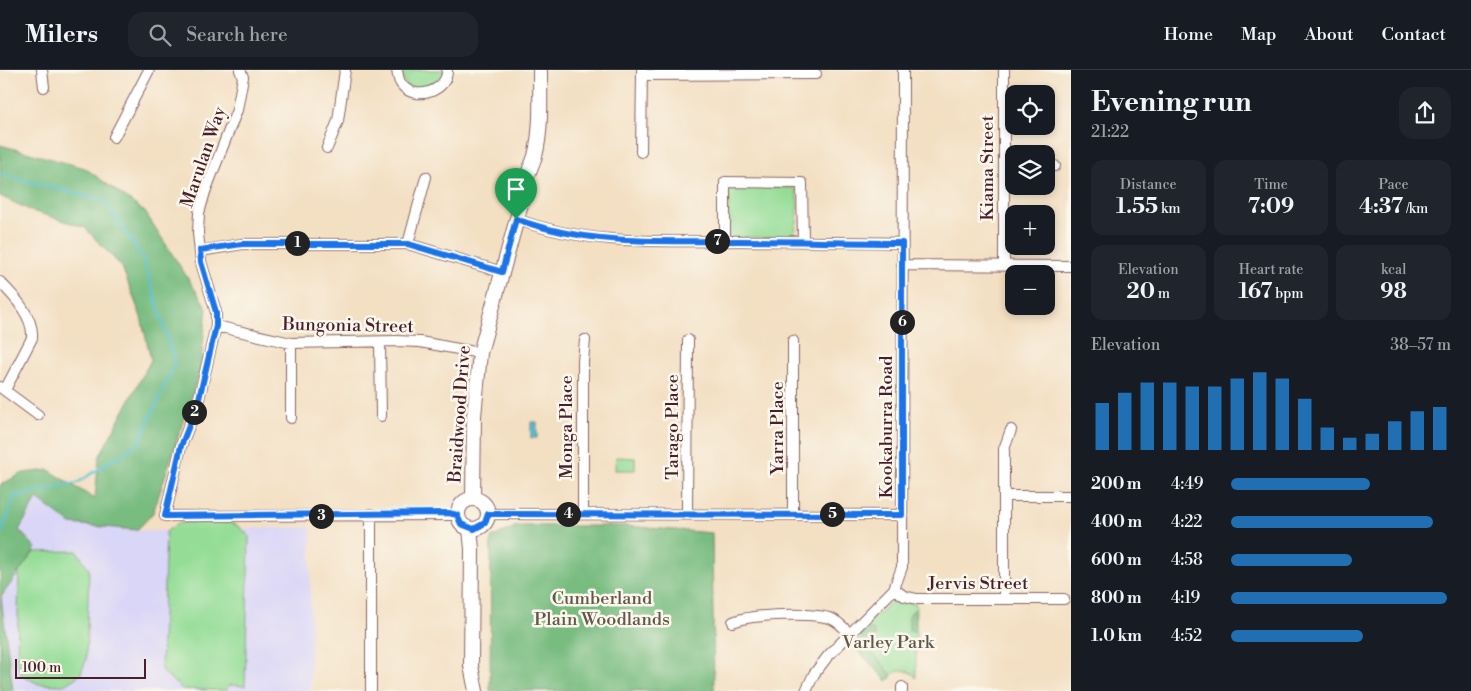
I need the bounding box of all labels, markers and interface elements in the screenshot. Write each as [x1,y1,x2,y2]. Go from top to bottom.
search box [128,12,478,57]
text: Milers [25,20,98,50]
icon: search [146,21,174,49]
text: Search here [186,23,288,47]
text: Home [1164,23,1213,46]
text: Map [1241,23,1277,46]
text: About [1305,23,1354,46]
text: Contact [1382,23,1446,46]
map controls [1005,85,1055,315]
button: locate [1005,85,1055,135]
text: Evening run [1091,85,1252,120]
button: share [1399,87,1451,139]
street label: Marulan Way [175,103,232,211]
street label: Kiama Street [976,115,999,221]
text: 21:22 [1091,122,1129,142]
button: layers [1005,145,1055,195]
pin [495,168,537,219]
icon: arrive [502,175,530,203]
text: Distance [1120,176,1177,194]
text: Time [1254,176,1288,194]
text: Pace [1379,176,1409,194]
text: 1.55 [1116,194,1158,220]
text: 7:09 [1248,194,1294,220]
text: 4:37 [1359,194,1403,220]
text: km [1158,200,1181,218]
text: /km [1403,200,1428,218]
button: + [1005,205,1055,255]
pin: 7 [704,228,730,254]
pin: 1 [284,230,310,256]
text: 7 [713,232,722,250]
text: 1 [294,234,301,252]
text: Elevation [1118,261,1179,279]
text: Heart rate [1239,261,1303,279]
text: kcal [1381,261,1406,279]
button: − [1005,265,1055,315]
text: 20 [1127,279,1155,305]
text: 167 [1238,279,1272,305]
text: 98 [1380,279,1407,305]
text: m [1155,285,1170,303]
text: bpm [1272,285,1304,303]
pin: 6 [890,310,914,334]
street label: Bungonia Street [281,313,415,338]
text: 6 [898,313,907,331]
text: Elevation [1091,335,1160,355]
text: 38–57 m [1390,335,1451,355]
street label: Braidwood Drive [443,344,476,485]
street label: Kookaburra Road [875,355,898,499]
street label: Tarago Place [661,374,684,480]
street label: Monga Place [555,375,578,479]
street label: Yarra Place [766,381,789,476]
pin: 2 [182,400,206,424]
text: 2 [190,403,199,421]
text: 200 m [1091,474,1141,494]
text: 4:49 [1171,474,1203,494]
pin: 4 [556,502,580,526]
pin: 5 [820,502,844,526]
pin: 3 [308,504,334,528]
text: 4 [564,505,573,523]
text: 5 [828,505,837,523]
text: 3 [317,507,326,525]
text: 400 m [1091,512,1142,532]
text: 4:22 [1171,512,1202,532]
text: 600 m [1091,550,1141,570]
text: 4:58 [1171,550,1203,570]
street label: Jervis Street [927,572,1029,595]
park label: Cumberland Plain Woodlands [534,587,670,631]
text: 800 m [1091,588,1142,608]
text: 4:19 [1171,588,1200,608]
text: 1.0 km [1091,626,1142,646]
text: 4:52 [1171,626,1202,646]
park label: Varley Park [841,631,936,654]
scale bar [15,656,146,679]
text: 100 m [22,659,61,677]

